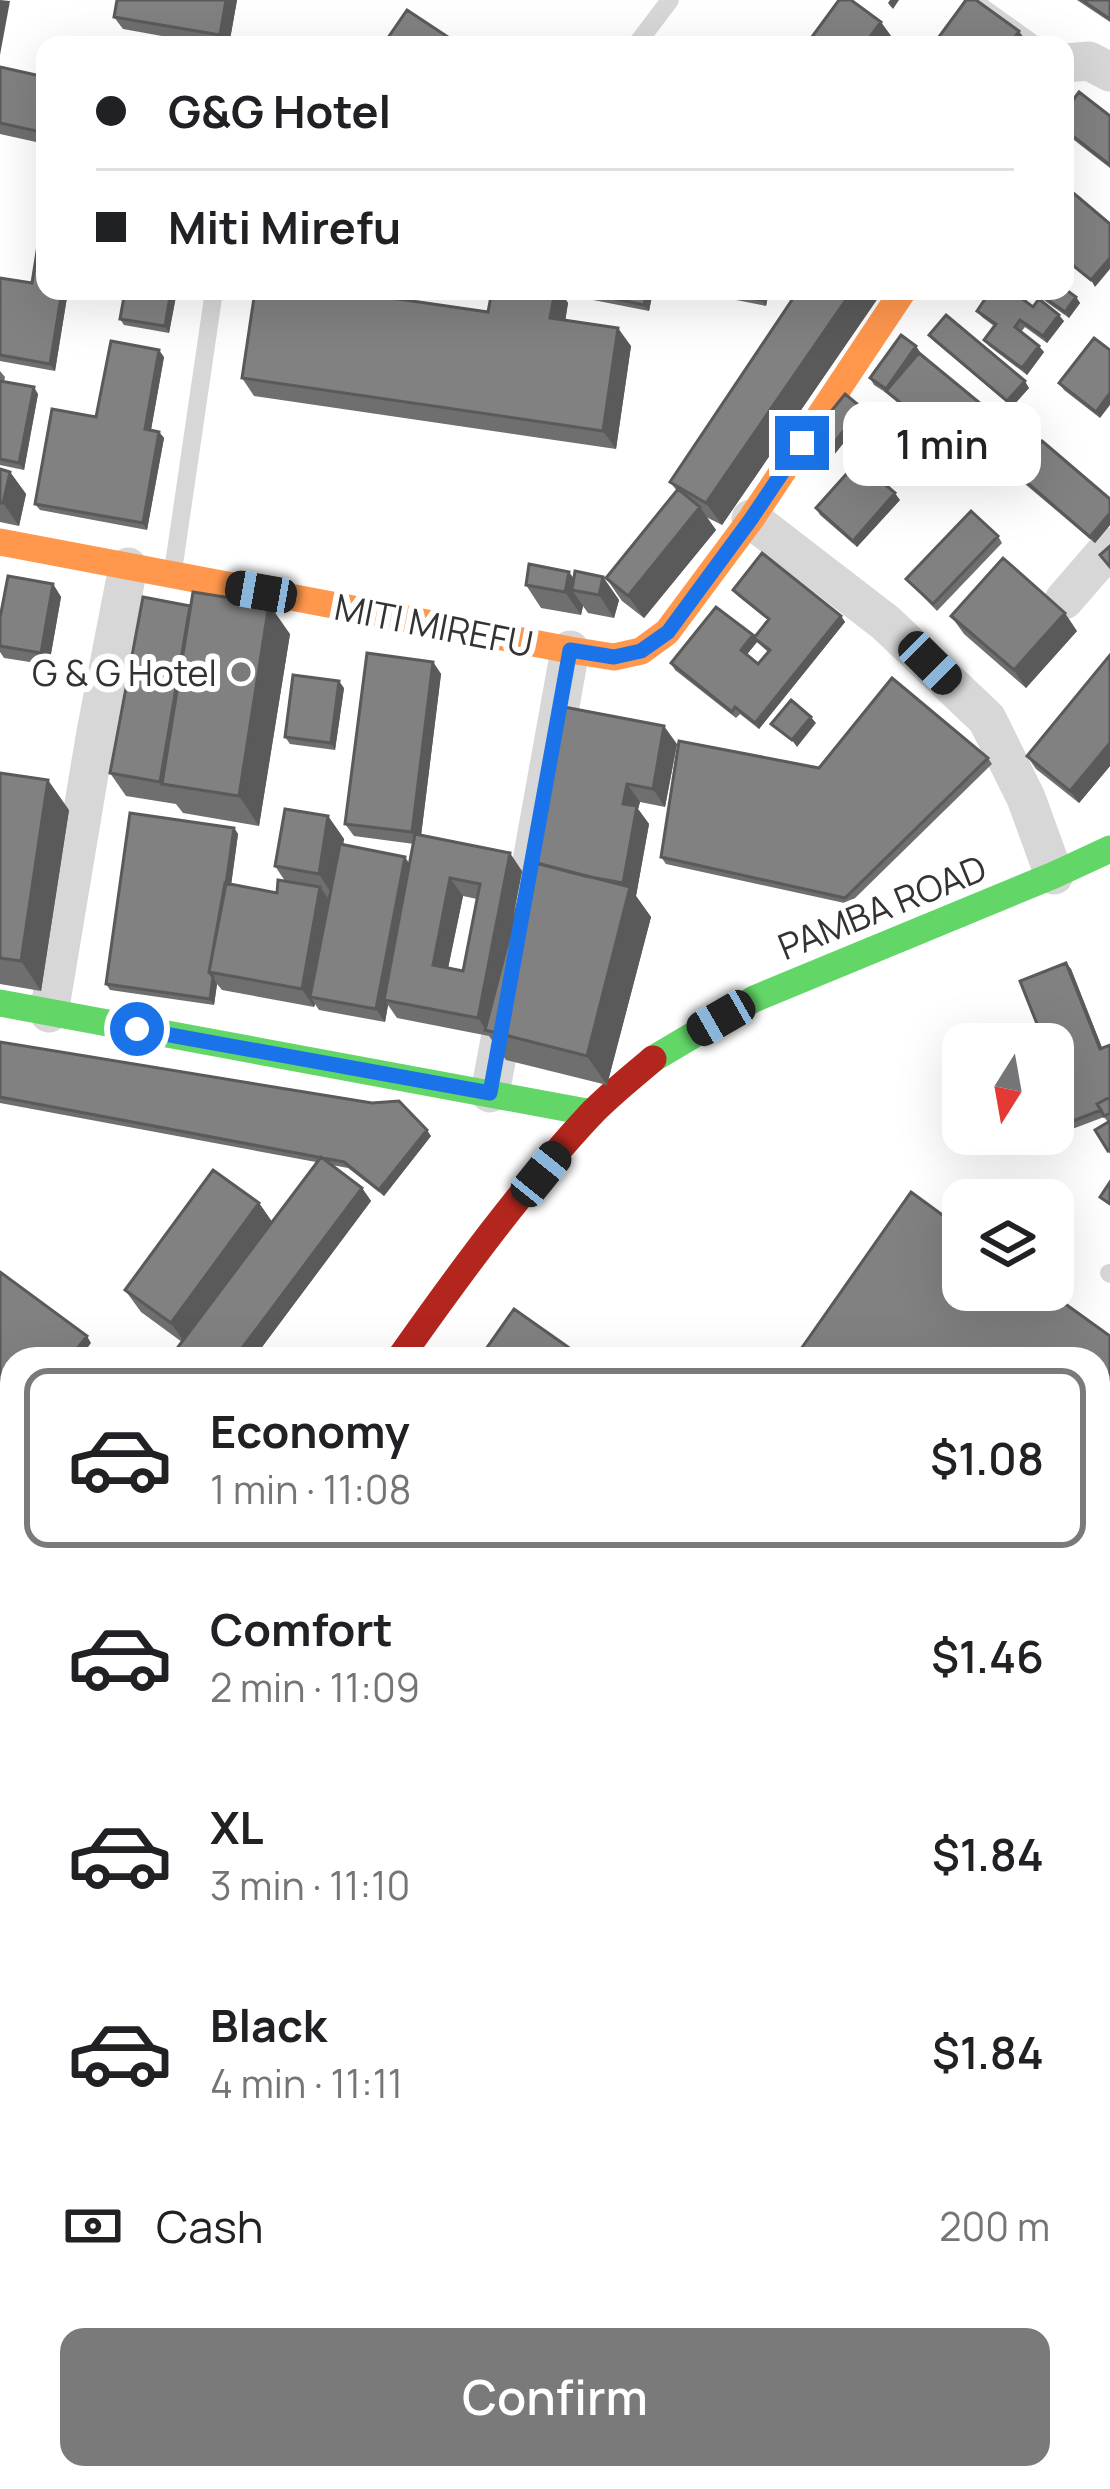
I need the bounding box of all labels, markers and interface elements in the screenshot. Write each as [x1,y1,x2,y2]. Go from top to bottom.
text: G&G Hotel [168,80,391,142]
text: Miti Mirefu [168,196,401,258]
callout: 1 min [844,401,1042,485]
route end [775,416,829,470]
text: 1 min [896,417,988,471]
car [222,568,300,616]
street label: MITI MIREFU [331,582,537,668]
car [892,625,968,701]
place label: G & G Hotel [32,648,217,697]
marker: G & G Hotel [228,659,254,685]
street label: PAMBA ROAD [771,843,993,971]
car [681,984,761,1052]
route start [110,1002,164,1056]
north arrow [942,1023,1074,1155]
map controls [942,1023,1074,1311]
car [504,1135,578,1213]
button: layers [942,1179,1074,1311]
text: Economy [210,1400,410,1462]
icon: car [66,1404,174,1512]
text: $1.08 [930,1427,1044,1489]
text: 1 min · 11:08 [210,1462,411,1516]
text: Comfort [210,1598,393,1660]
icon: car [66,1602,174,1710]
text: $1.46 [931,1625,1044,1687]
text: 2 min · 11:09 [210,1660,420,1714]
text: XL [210,1796,264,1858]
icon: car [66,1800,174,1908]
text: $1.84 [932,1823,1044,1885]
text: 3 min · 11:10 [210,1858,410,1912]
text: Black [210,1994,327,2056]
icon: car [66,1998,174,2106]
text: $1.84 [932,2021,1044,2083]
text: 4 min · 11:11 [210,2056,403,2110]
icon: cash [60,2193,126,2259]
text: Cash [156,2195,264,2257]
text: 200 m [939,2199,1050,2253]
button: Confirm [60,2328,1050,2466]

